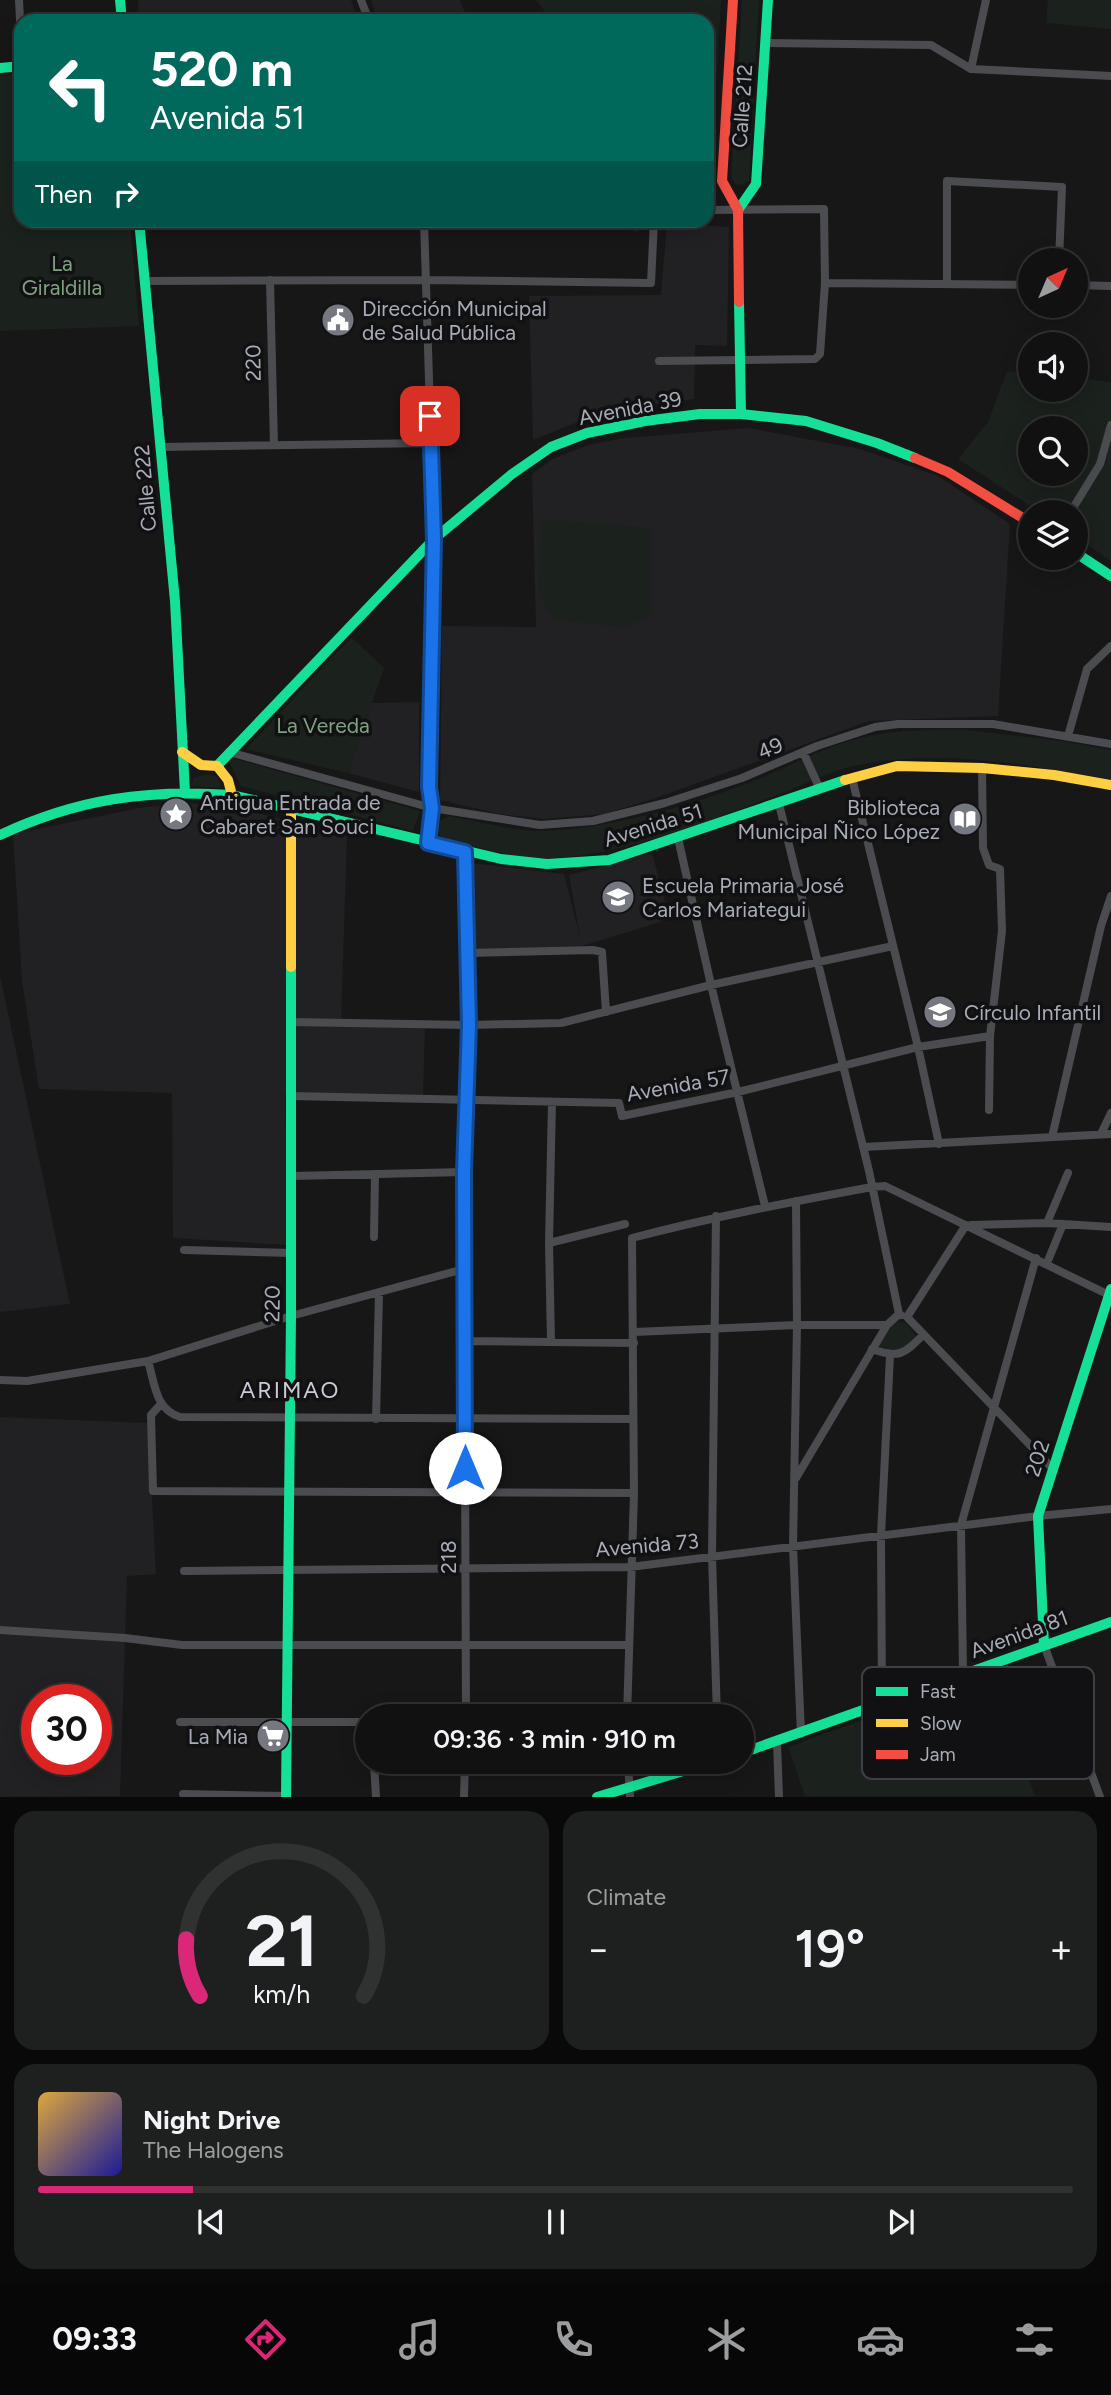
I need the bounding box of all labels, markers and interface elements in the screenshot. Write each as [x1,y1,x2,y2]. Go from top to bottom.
text: 520 m [150,39,293,98]
icon: left [35,42,126,133]
street label: Calle 212 [727,63,757,149]
text: Avenida 51 [150,99,305,137]
icon: right [107,175,145,213]
text: Then [35,178,93,210]
north arrow [1018,248,1088,318]
map controls [1018,248,1088,570]
park label: La Giraldilla [22,251,102,300]
place label: Dirección Municipal de Salud Pública [362,296,547,345]
public building icon: Dirección Municipal de Salud Pública [319,301,357,339]
button: sound [1018,332,1088,402]
street label: 220 [240,344,266,382]
pin [400,386,460,446]
street label: Avenida 39 [576,386,684,430]
icon: arrive [411,397,449,435]
button: search [1018,416,1088,486]
street label: Calle 222 [129,444,161,532]
button: layers [1018,500,1088,570]
park label: La Vereda [276,713,370,738]
street label: 49 [754,732,786,764]
place label: Antigua Entrada de Cabaret San Souci [200,790,381,839]
place icon: Antigua Entrada de Cabaret San Souci [157,795,195,833]
place label: Biblioteca Municipal Ñico López [738,795,940,844]
street label: Avenida 51 [601,798,705,852]
library icon: Biblioteca Municipal Ñico López [946,800,984,838]
place label: Escuela Primaria José Carlos Mariategui [642,873,844,922]
school or university icon: Escuela Primaria José Carlos Mariategui [599,878,637,916]
school or university icon: Círculo Infantil [921,993,959,1031]
place label: Círculo Infantil [964,1000,1101,1025]
street label: Avenida 57 [624,1064,732,1106]
street label: 220 [259,1285,285,1323]
district label: ARIMAO [240,1376,340,1404]
position arrow [428,1431,502,1505]
street label: 202 [1019,1437,1055,1479]
street label: Avenida 73 [594,1528,700,1562]
street label: 218 [436,1540,461,1574]
street label: Avenida 81 [967,1605,1071,1663]
legend [862,1667,1094,1779]
text: Fast [920,1680,956,1703]
speed limit sign: 30 [21,1684,112,1775]
text: Slow [920,1712,962,1735]
supermarket icon: La Mia [254,1717,292,1755]
text: 09:36 · 3 min · 910 m [433,1723,676,1755]
place label: La Mia [188,1724,248,1749]
text: Jam [920,1743,956,1766]
text: Climate [587,1883,666,1911]
text: 21 [245,1898,318,1985]
text: 19° [794,1918,865,1980]
text: − [587,1926,610,1972]
text: + [1049,1926,1073,1972]
text: km/h [253,1979,310,2009]
text: Night Drive [143,2104,280,2136]
text: The Halogens [143,2136,284,2164]
icon: previous [192,2203,230,2241]
icon: pause [537,2203,575,2241]
icon: next [882,2203,920,2241]
icon: directions [241,2315,290,2364]
icon: music [395,2315,444,2364]
icon: phone [549,2315,598,2364]
icon: climate [702,2315,751,2364]
icon: car [856,2315,905,2364]
icon: filters [1010,2315,1059,2364]
text: 09:33 [52,2320,137,2358]

